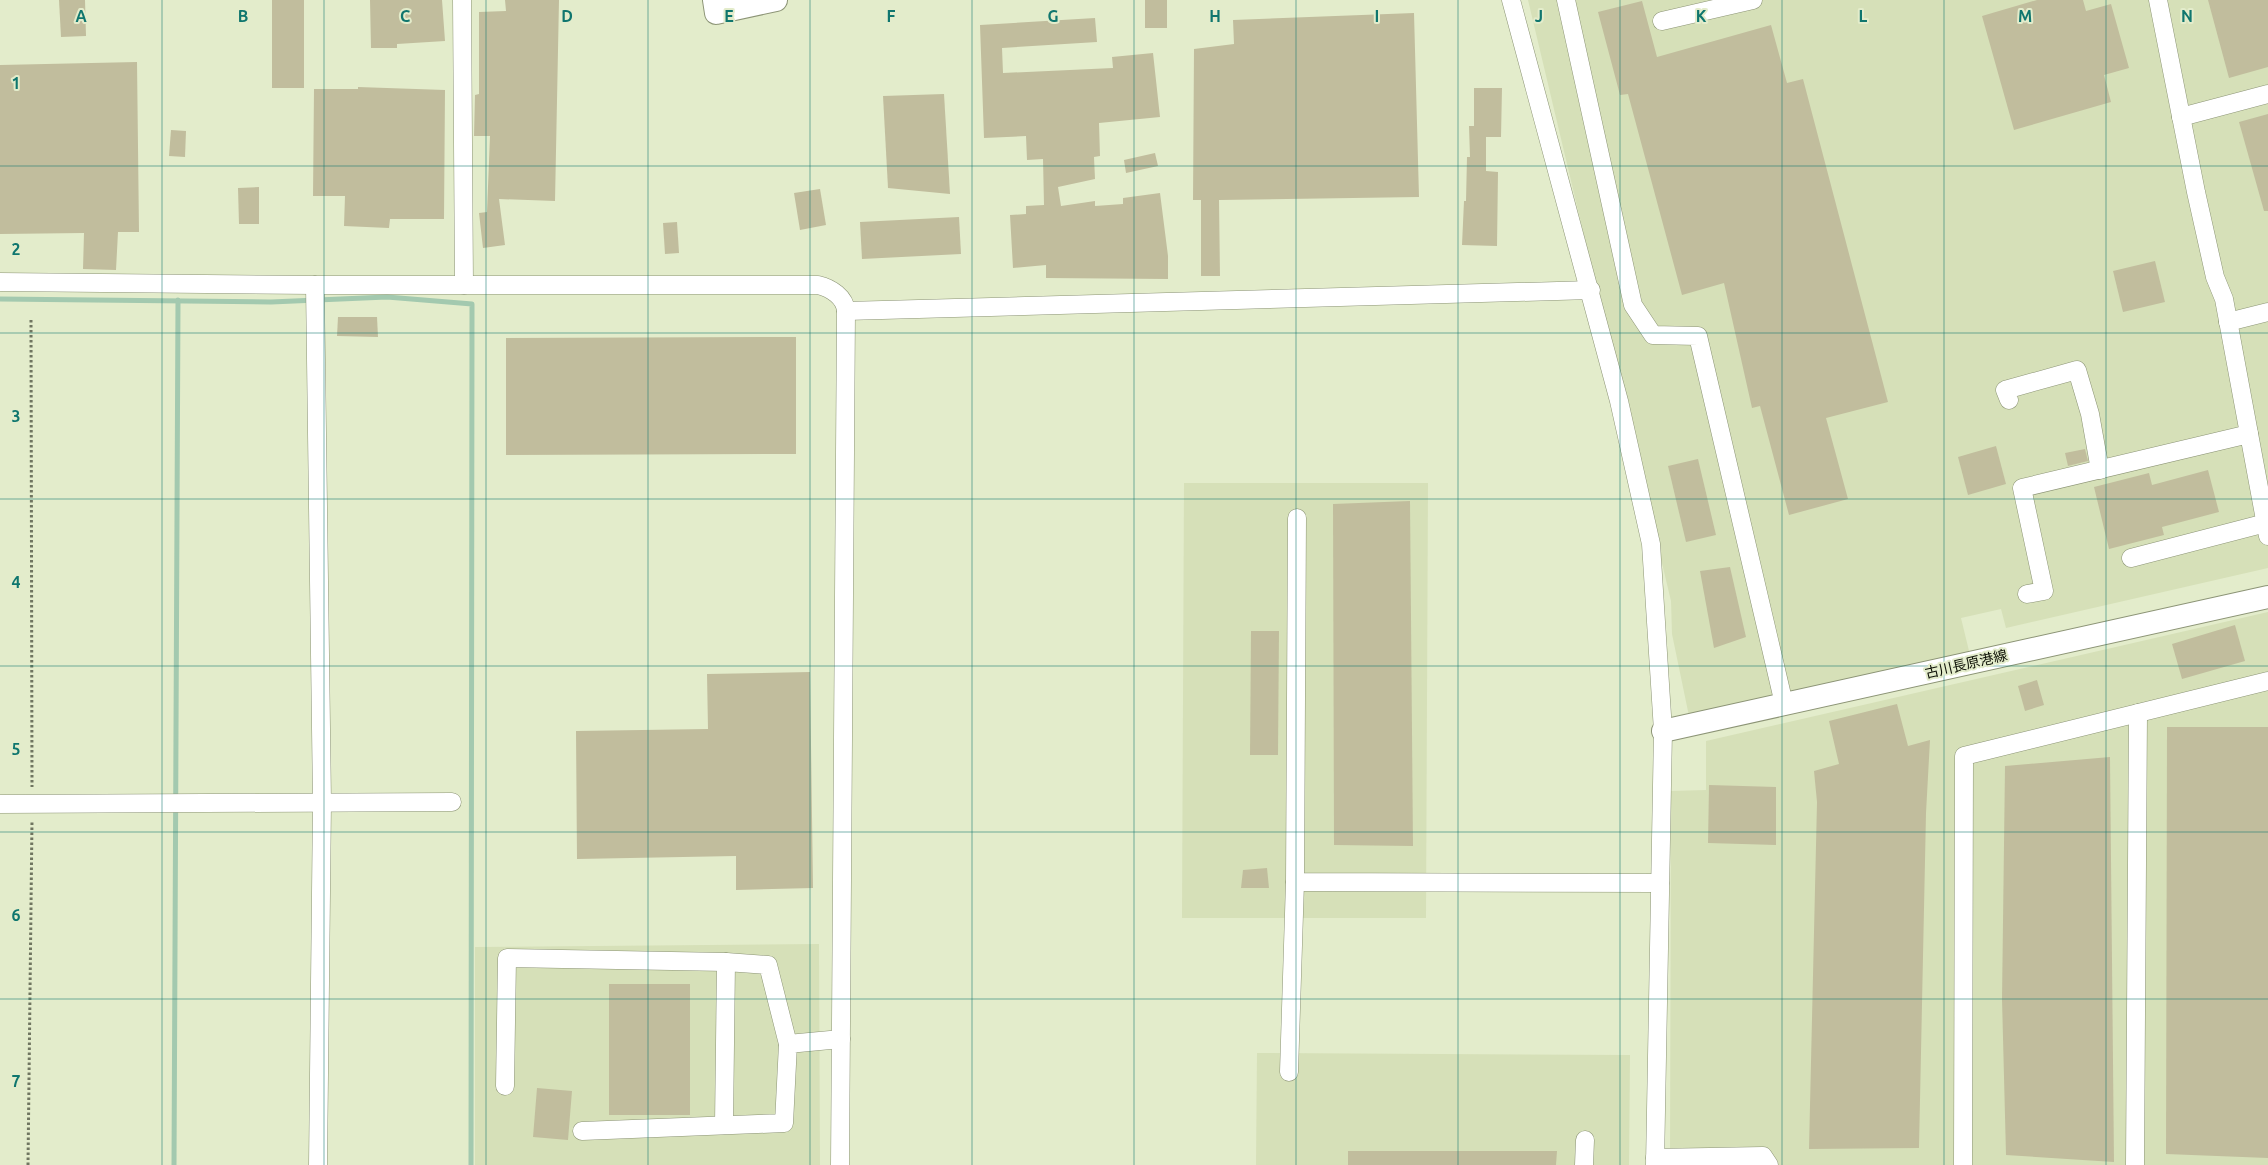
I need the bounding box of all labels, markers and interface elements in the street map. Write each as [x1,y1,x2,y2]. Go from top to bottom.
text: A [75,7,87,25]
text: B [238,7,248,25]
text: C [400,7,410,25]
text: D [561,7,573,25]
text: E [724,7,734,25]
text: F [887,7,896,25]
text: G [1047,7,1059,25]
text: H [1209,7,1221,25]
text: I [1375,7,1379,25]
text: J [1535,7,1543,25]
text: K [1696,7,1707,25]
text: L [1859,7,1868,25]
text: M [2018,7,2032,25]
text: N [2181,7,2193,25]
text: 1 [11,74,21,92]
text: 2 [11,240,21,258]
text: 3 [11,407,21,425]
text: 4 [11,573,21,591]
street label: 古川長原港線 [1923,647,2009,681]
text: 5 [11,740,21,758]
text: 6 [11,906,21,924]
text: 7 [11,1072,21,1090]

